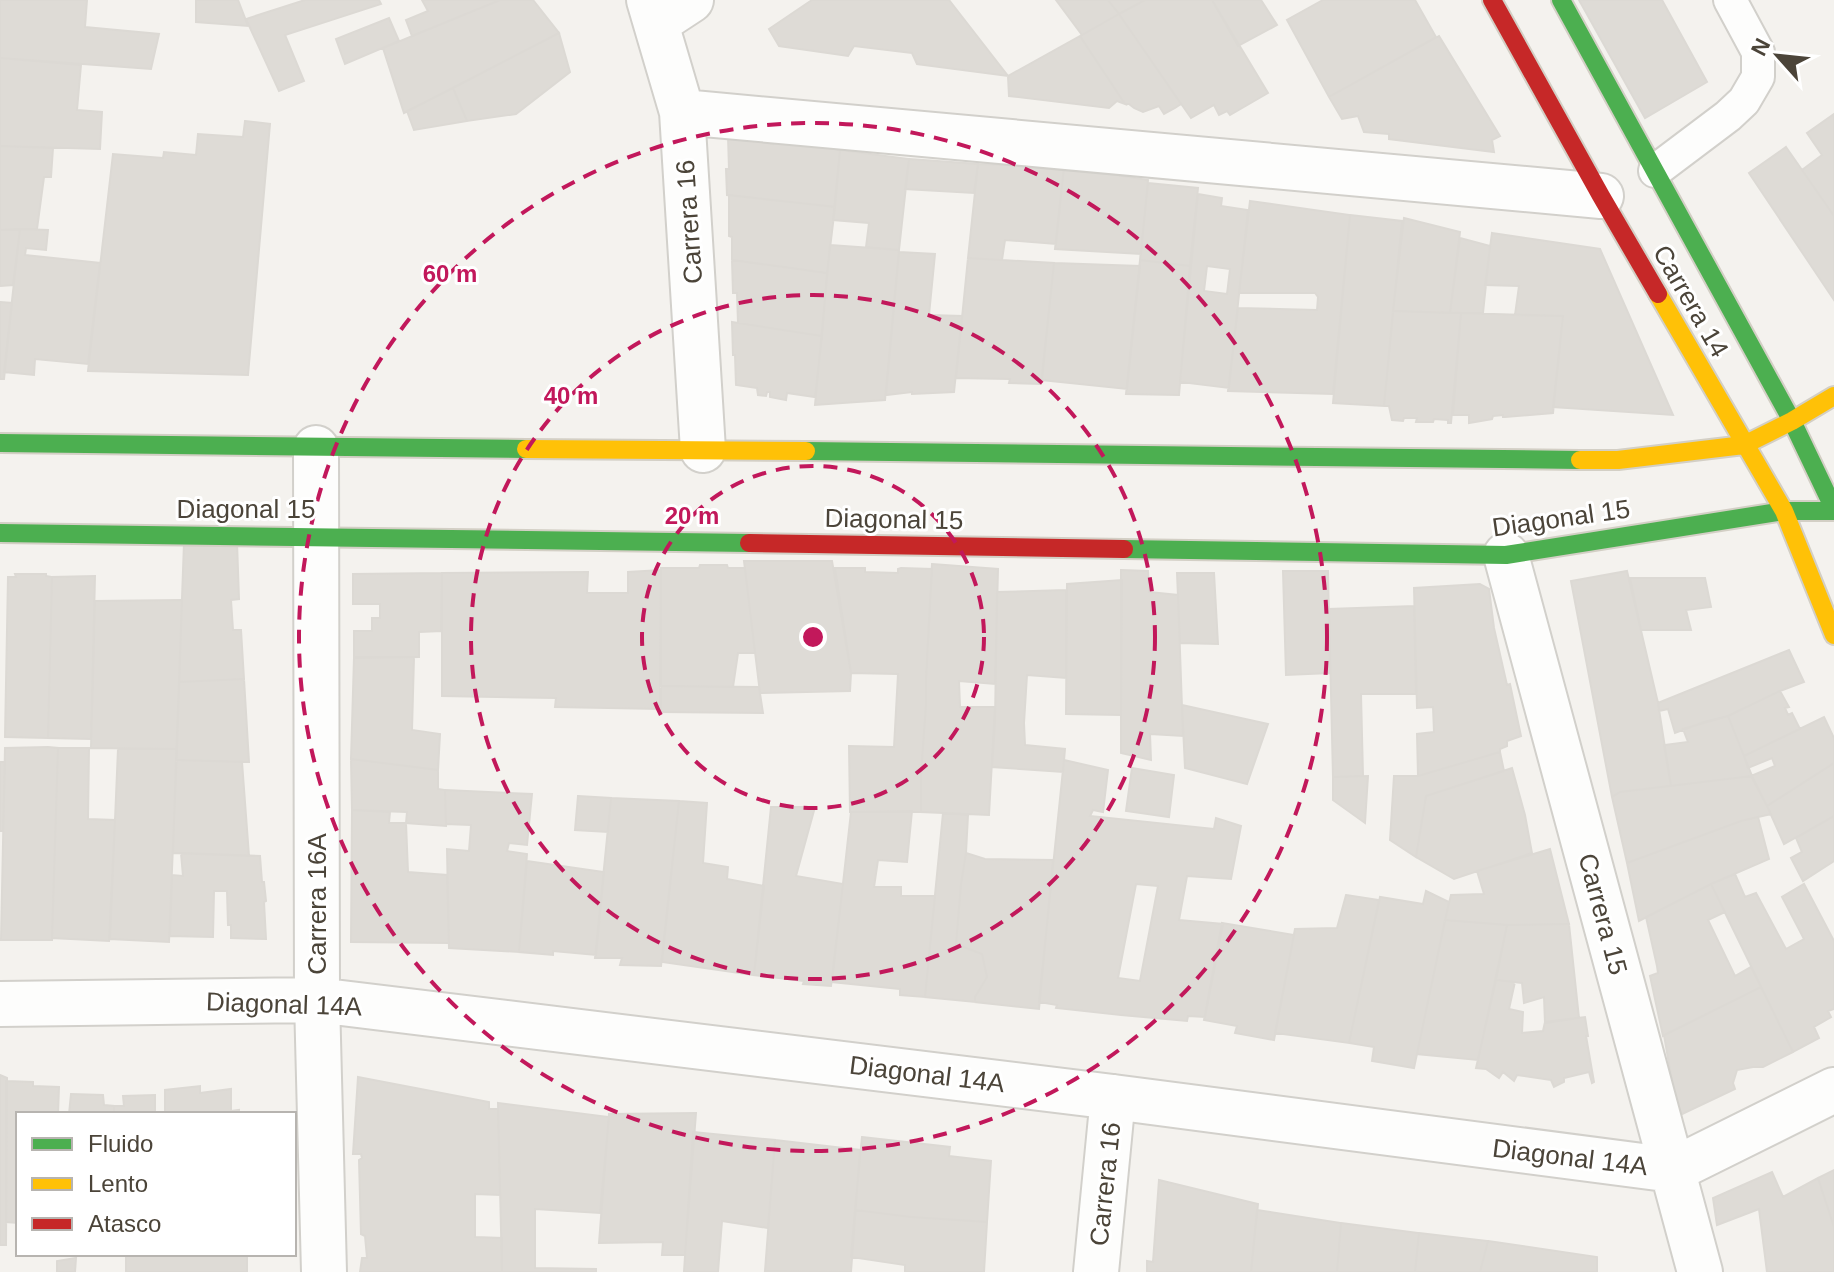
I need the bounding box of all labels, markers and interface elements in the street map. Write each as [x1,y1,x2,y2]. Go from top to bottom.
north arrow [1738,16,1818,96]
text: N [1746,34,1775,60]
street label: Carrera 16 [670,159,708,285]
street label: Carrera 14 [1647,240,1735,362]
text: 60 m [423,260,477,287]
text: 40 m [544,382,598,409]
street label: Diagonal 15 [1490,493,1632,543]
street label: Diagonal 15 [177,494,315,524]
text: 20 m [665,502,719,529]
street label: Diagonal 15 [824,503,964,535]
centre of rings [799,623,827,651]
street label: Carrera 16A [302,833,332,975]
street label: Carrera 15 [1572,850,1634,978]
street label: Diagonal 14A [205,986,363,1022]
street label: Diagonal 14A [848,1050,1007,1098]
legend [16,1112,296,1256]
street label: Carrera 16 [1084,1121,1126,1247]
text: Fluido [88,1130,153,1157]
street label: Diagonal 14A [1491,1133,1650,1181]
text: Lento [88,1170,148,1197]
text: Atasco [88,1210,161,1237]

